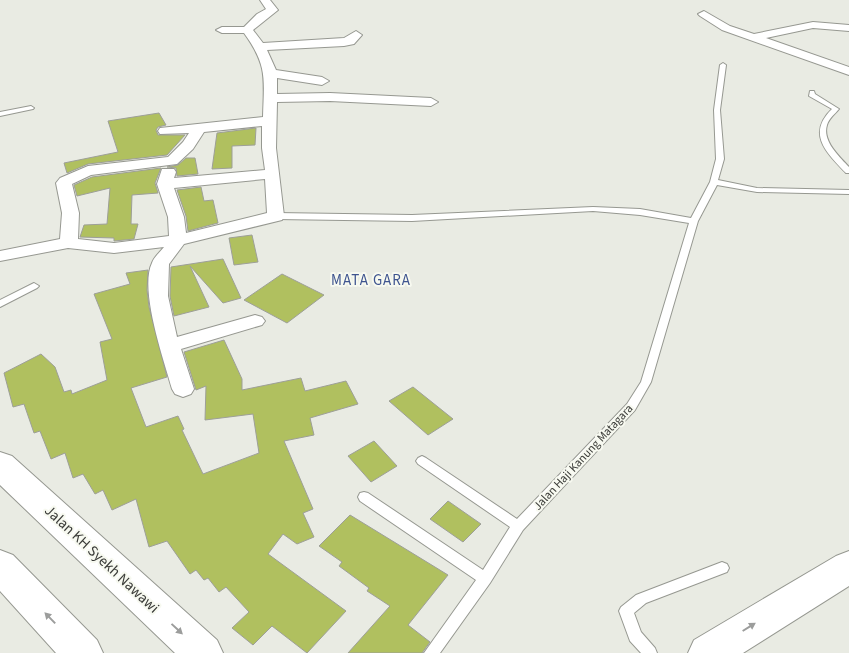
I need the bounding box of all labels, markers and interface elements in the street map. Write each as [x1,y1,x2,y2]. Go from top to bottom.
district label: MATA GARA [331,270,411,291]
street label: Jalan Haji Kanung Matagara [530,401,637,514]
street label: Jalan KH Syekh Nawawi [40,501,164,618]
one-way arrow [44,612,56,624]
one-way arrow [171,623,183,635]
one-way arrow [743,623,756,632]

